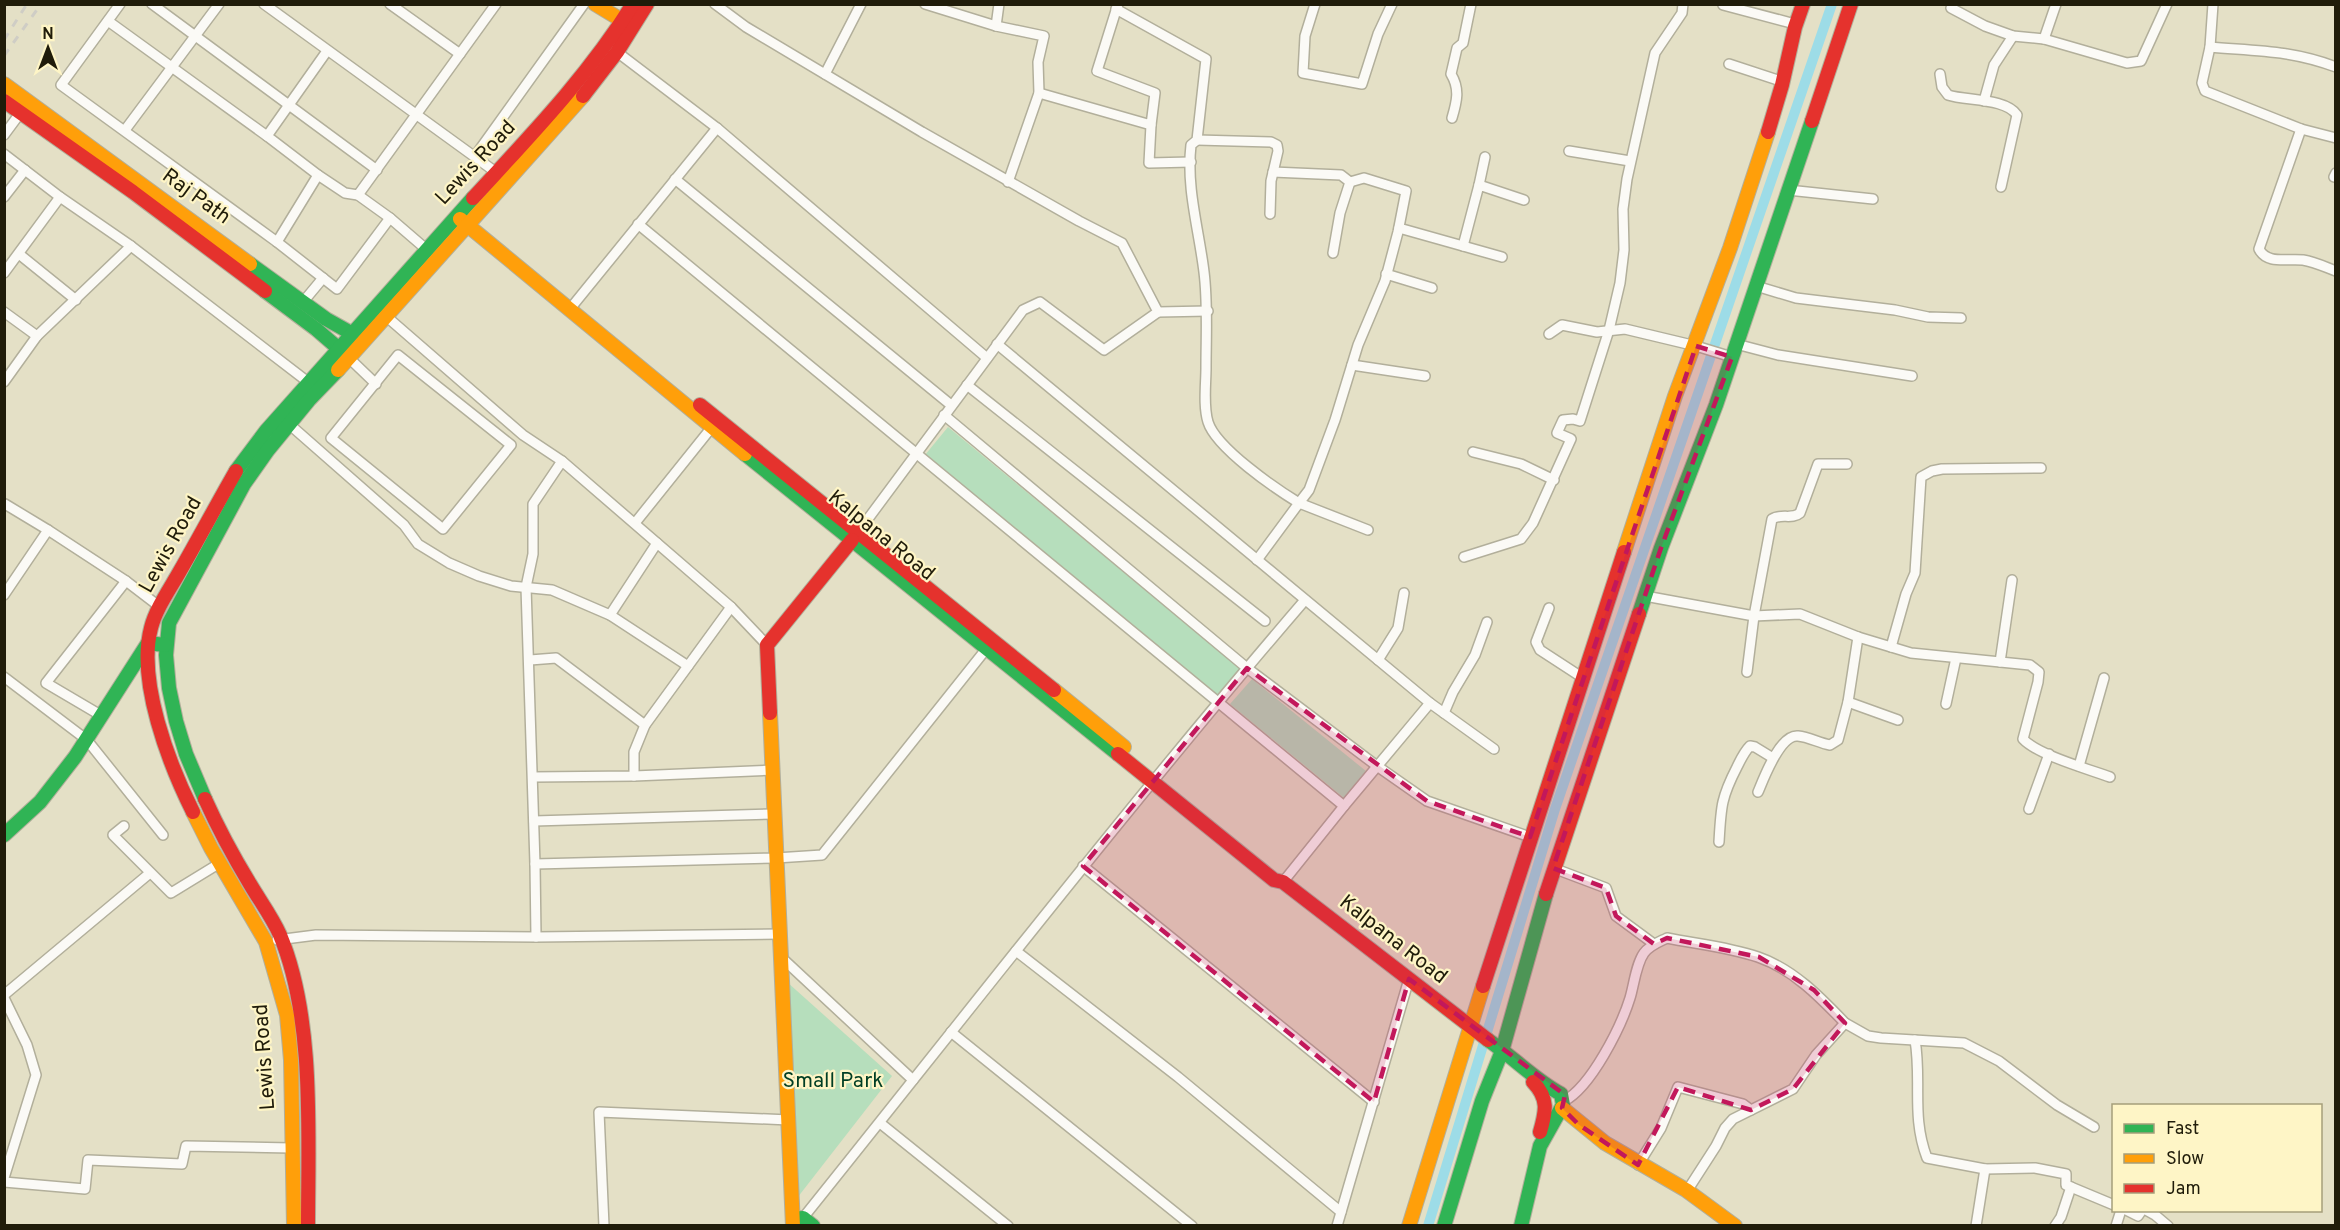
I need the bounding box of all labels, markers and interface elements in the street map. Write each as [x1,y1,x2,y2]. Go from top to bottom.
north arrow [18,18,78,78]
text: N [42,25,54,45]
street label: Lewis Road [430,115,522,211]
street label: Raj Path [156,163,236,231]
street label: Kalpana Road [822,485,940,587]
street label: Lewis Road [133,492,209,598]
street label: Kalpana Road [1333,889,1453,991]
street label: Lewis Road [248,1003,282,1111]
park label: Small Park [783,1068,883,1095]
legend [2112,1104,2322,1212]
text: Fast [2166,1118,2199,1141]
text: Slow [2166,1148,2204,1171]
text: Jam [2166,1178,2201,1201]

